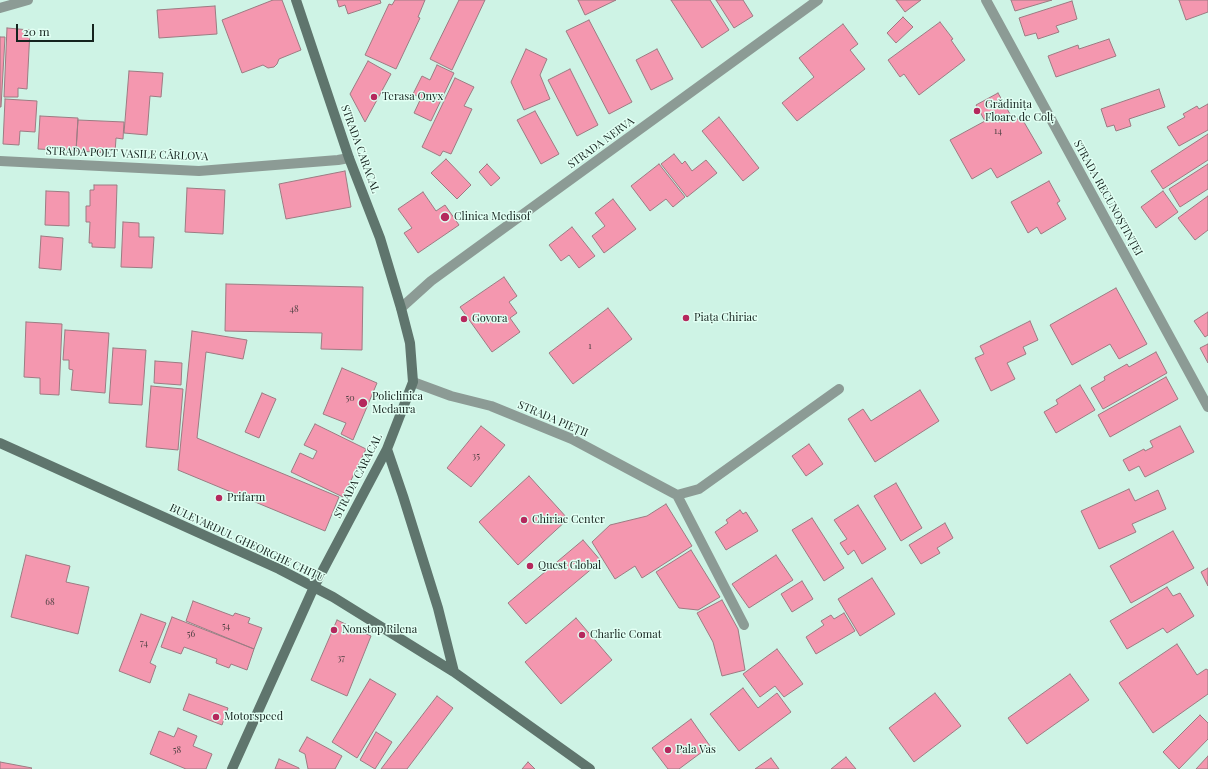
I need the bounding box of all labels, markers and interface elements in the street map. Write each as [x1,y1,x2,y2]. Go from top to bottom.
scale bar [18,16,96,42]
text: 20 m [23,23,50,39]
place label: Terasa Onyx [382,90,443,104]
marker: Terasa Onyx [369,92,379,102]
place label: Grădinița Floare de Colț [985,98,1054,124]
street label: STRADA CARACAL [338,103,382,195]
marker: Grădinița Floare de Colț [972,106,982,116]
street label: STRADA NERVA [565,115,637,171]
house number: 14 [994,126,1002,136]
street label: STRADA RECUNOȘTINȚEI [1071,138,1145,258]
street label: STRADA POET VASILE CÂRLOVA [46,145,208,163]
place label: Clinica Medisof [454,210,530,224]
marker: Clinica Medisof [439,211,451,223]
house number: 48 [289,304,299,314]
place label: Piața Chiriac [694,311,757,325]
place label: Govora [472,312,507,326]
marker: Piața Chiriac [681,313,691,323]
marker: Govora [459,314,469,324]
house number: 1 [588,341,592,351]
place label: Policlinica Medaura [372,390,423,416]
house number: 50 [345,393,355,403]
marker: Policlinica Medaura [357,397,369,409]
street label: STRADA PIEȚII [516,398,590,440]
street label: STRADA CARACAL [331,432,385,520]
house number: 35 [472,451,480,461]
place label: Prifarm [227,491,265,505]
marker: Prifarm [214,493,224,503]
street label: BULEVARDUL GHEORGHE CHIȚU [167,501,327,585]
place label: Chiriac Center [532,513,605,527]
marker: Chiriac Center [519,515,529,525]
place label: Quest Global [538,559,601,573]
marker: Quest Global [525,561,535,571]
house number: 68 [45,597,55,607]
house number: 54 [222,621,230,631]
place label: Nonstop Rilena [342,623,417,637]
marker: Nonstop Rilena [329,625,339,635]
place label: Charlie Comat [590,628,662,642]
house number: 56 [187,629,195,639]
marker: Charlie Comat [577,630,587,640]
house number: 74 [140,638,148,648]
house number: 37 [337,653,345,663]
place label: Motorspeed [224,710,283,724]
marker: Motorspeed [211,712,221,722]
place label: Pala Vas [676,743,716,757]
house number: 58 [173,745,181,755]
marker: Pala Vas [663,745,673,755]

